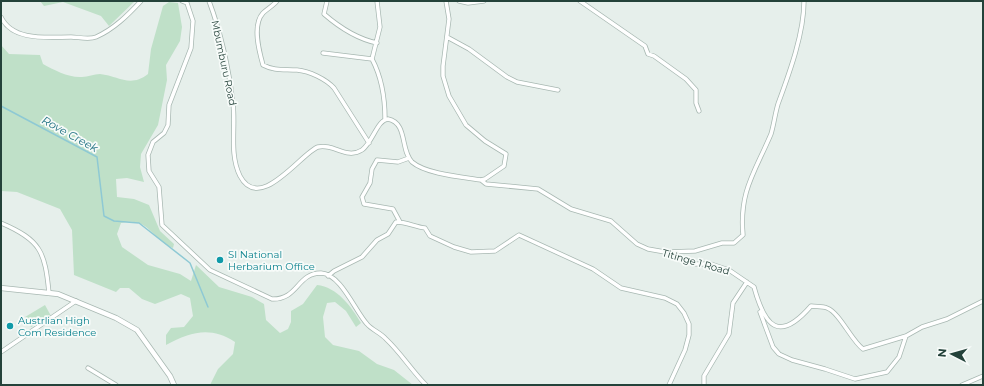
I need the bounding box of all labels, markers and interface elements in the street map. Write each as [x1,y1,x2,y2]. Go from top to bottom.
street label: Mbumburu Road [209,19,239,107]
water label: Rove Creek [39,113,101,155]
street label: Titinge 1 Road [661,246,731,278]
place label: SI National Herbarium Office [228,248,315,273]
marker: SI National Herbarium Office [215,255,225,265]
place label: Austrlian High Com Residence [18,314,96,339]
marker: Austrlian High Com Residence [5,321,15,331]
north arrow [932,334,972,374]
text: N [935,348,949,358]

